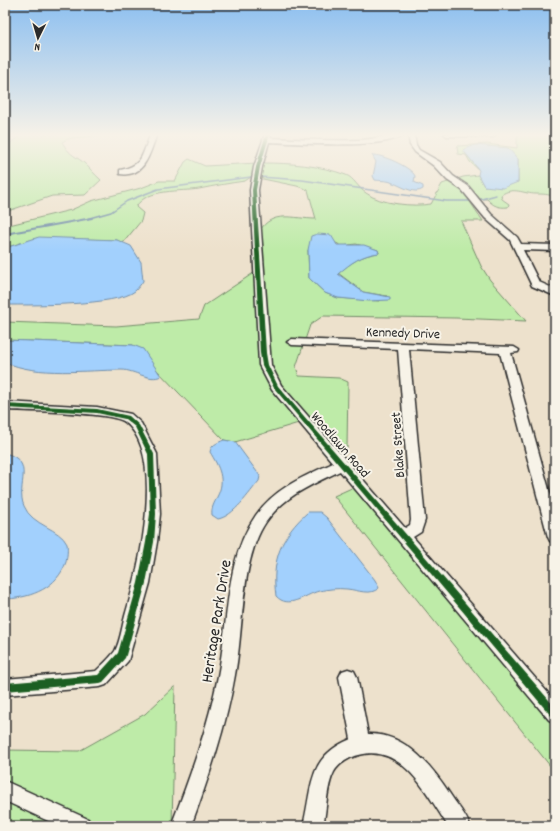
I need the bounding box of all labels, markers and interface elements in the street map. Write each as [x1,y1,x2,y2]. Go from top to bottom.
north arrow [18,18,58,58]
text: N [33,38,41,54]
street label: Kennedy Drive [366,323,440,345]
street label: Woodlawn Road [305,408,374,483]
street label: Blake Street [387,411,411,478]
street label: Heritage Park Drive [196,558,240,685]

